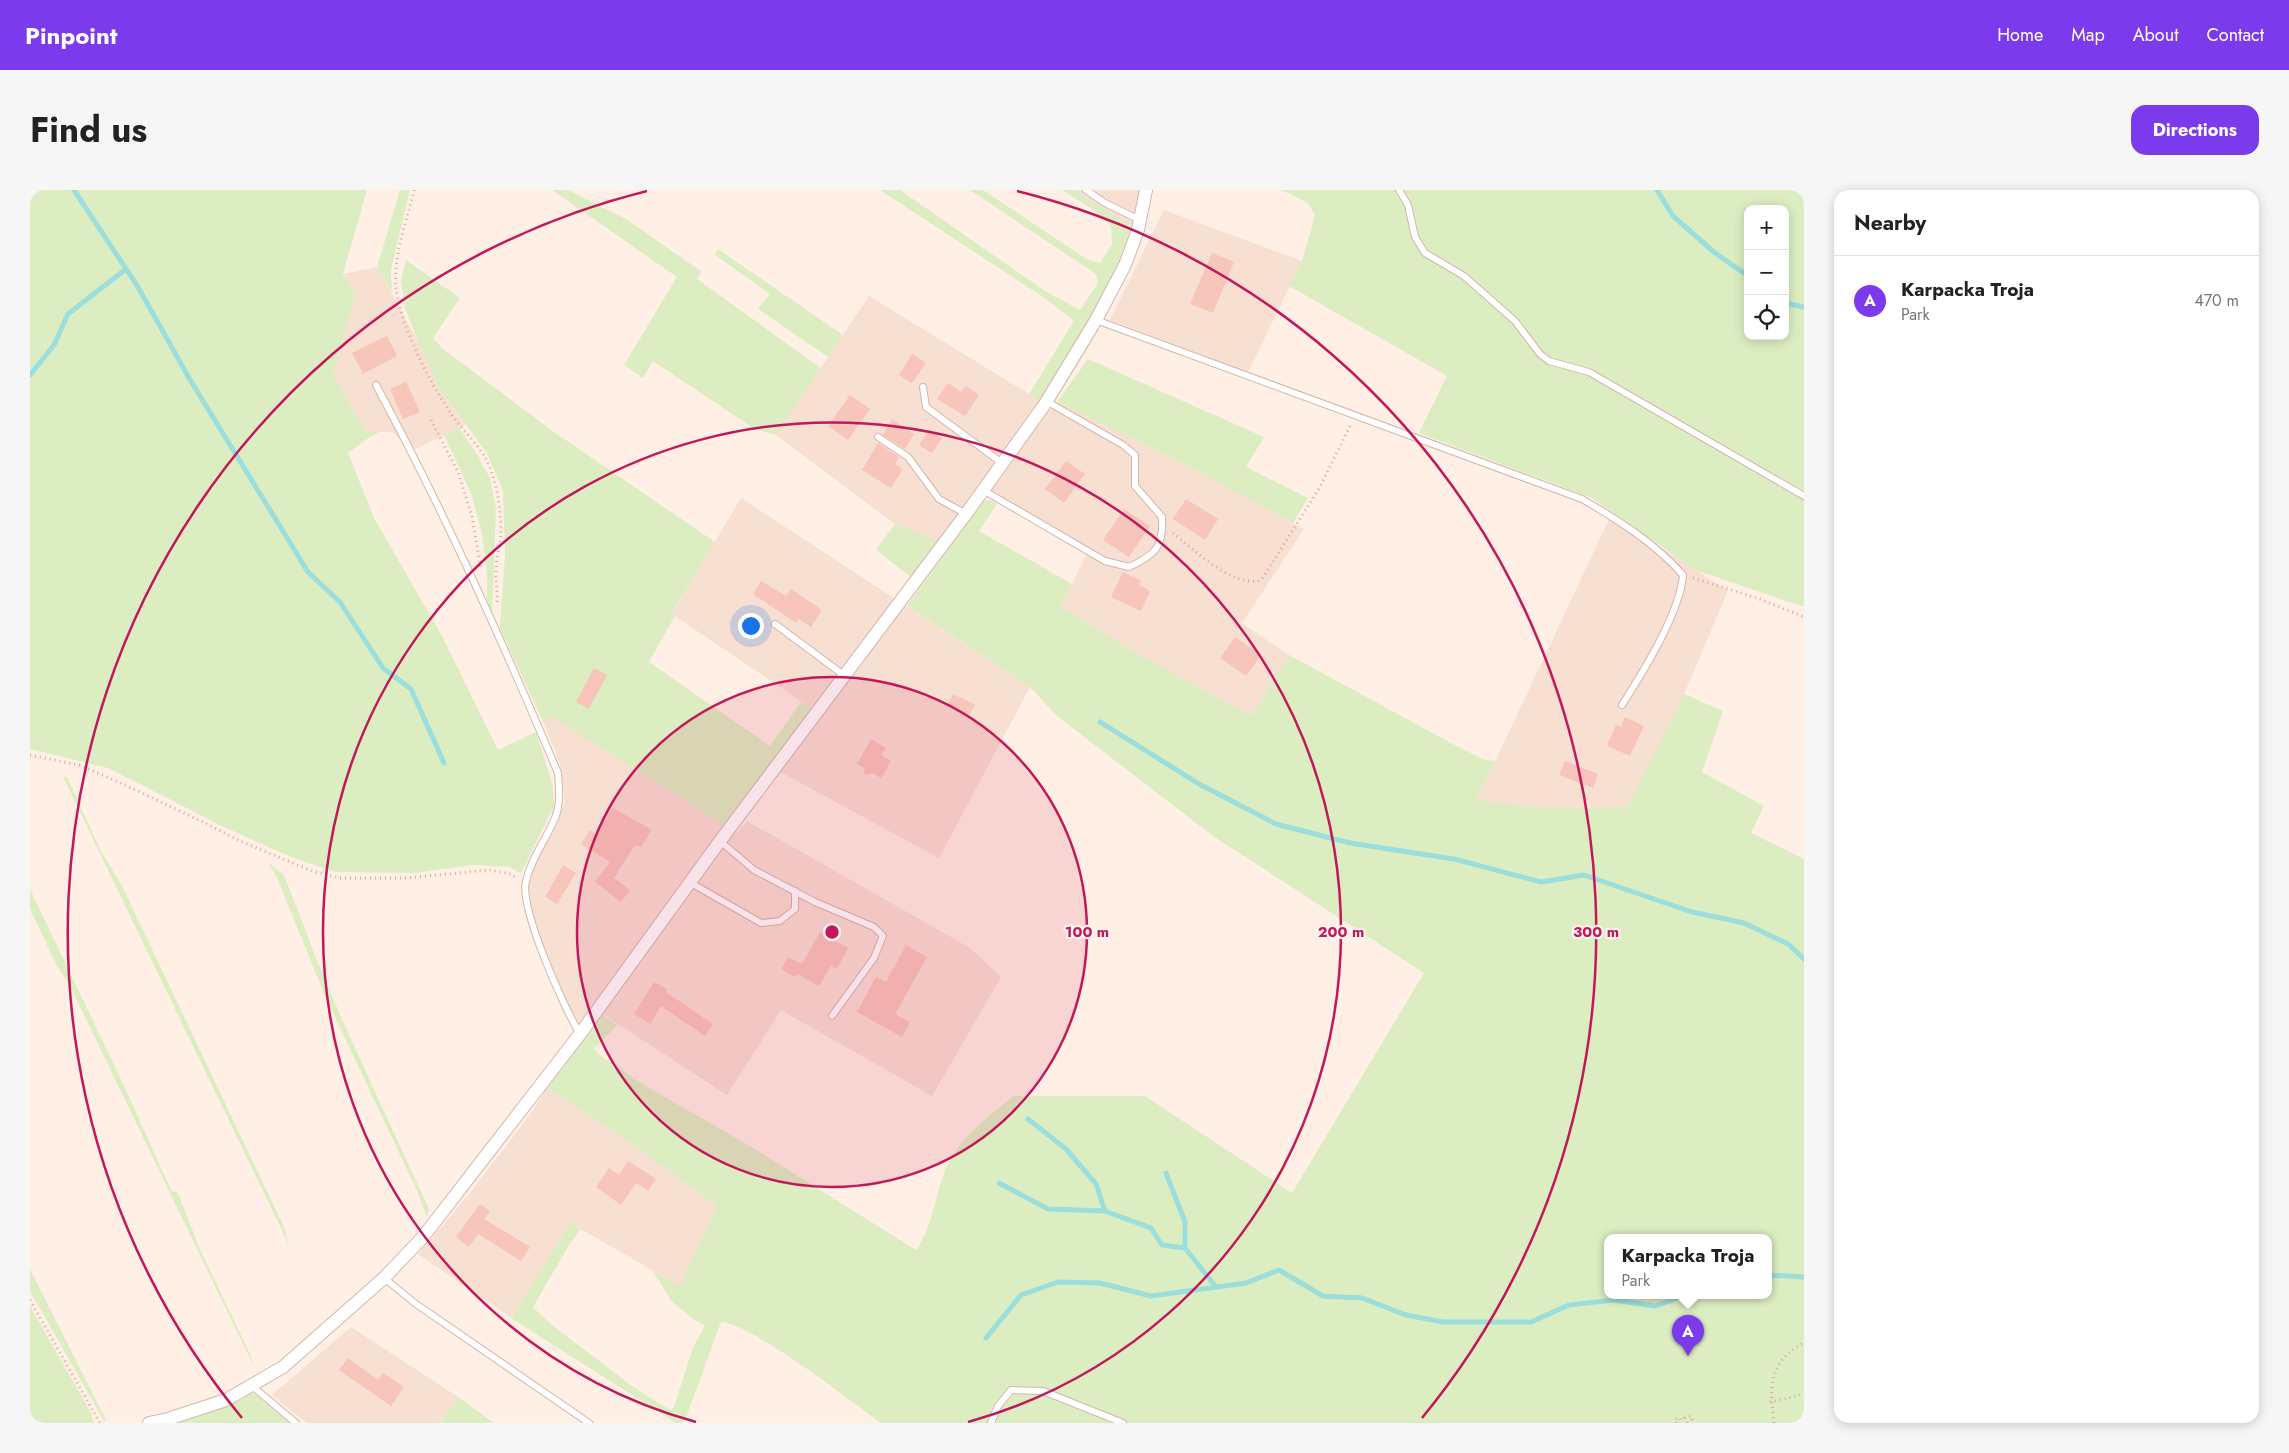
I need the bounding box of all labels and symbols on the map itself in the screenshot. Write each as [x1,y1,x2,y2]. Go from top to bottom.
your location [738,613,764,639]
text: 100 m [1065,921,1109,943]
text: 200 m [1318,921,1364,943]
text: 300 m [1573,921,1619,943]
centre of rings [823,923,841,941]
pin: A [1672,1315,1704,1356]

